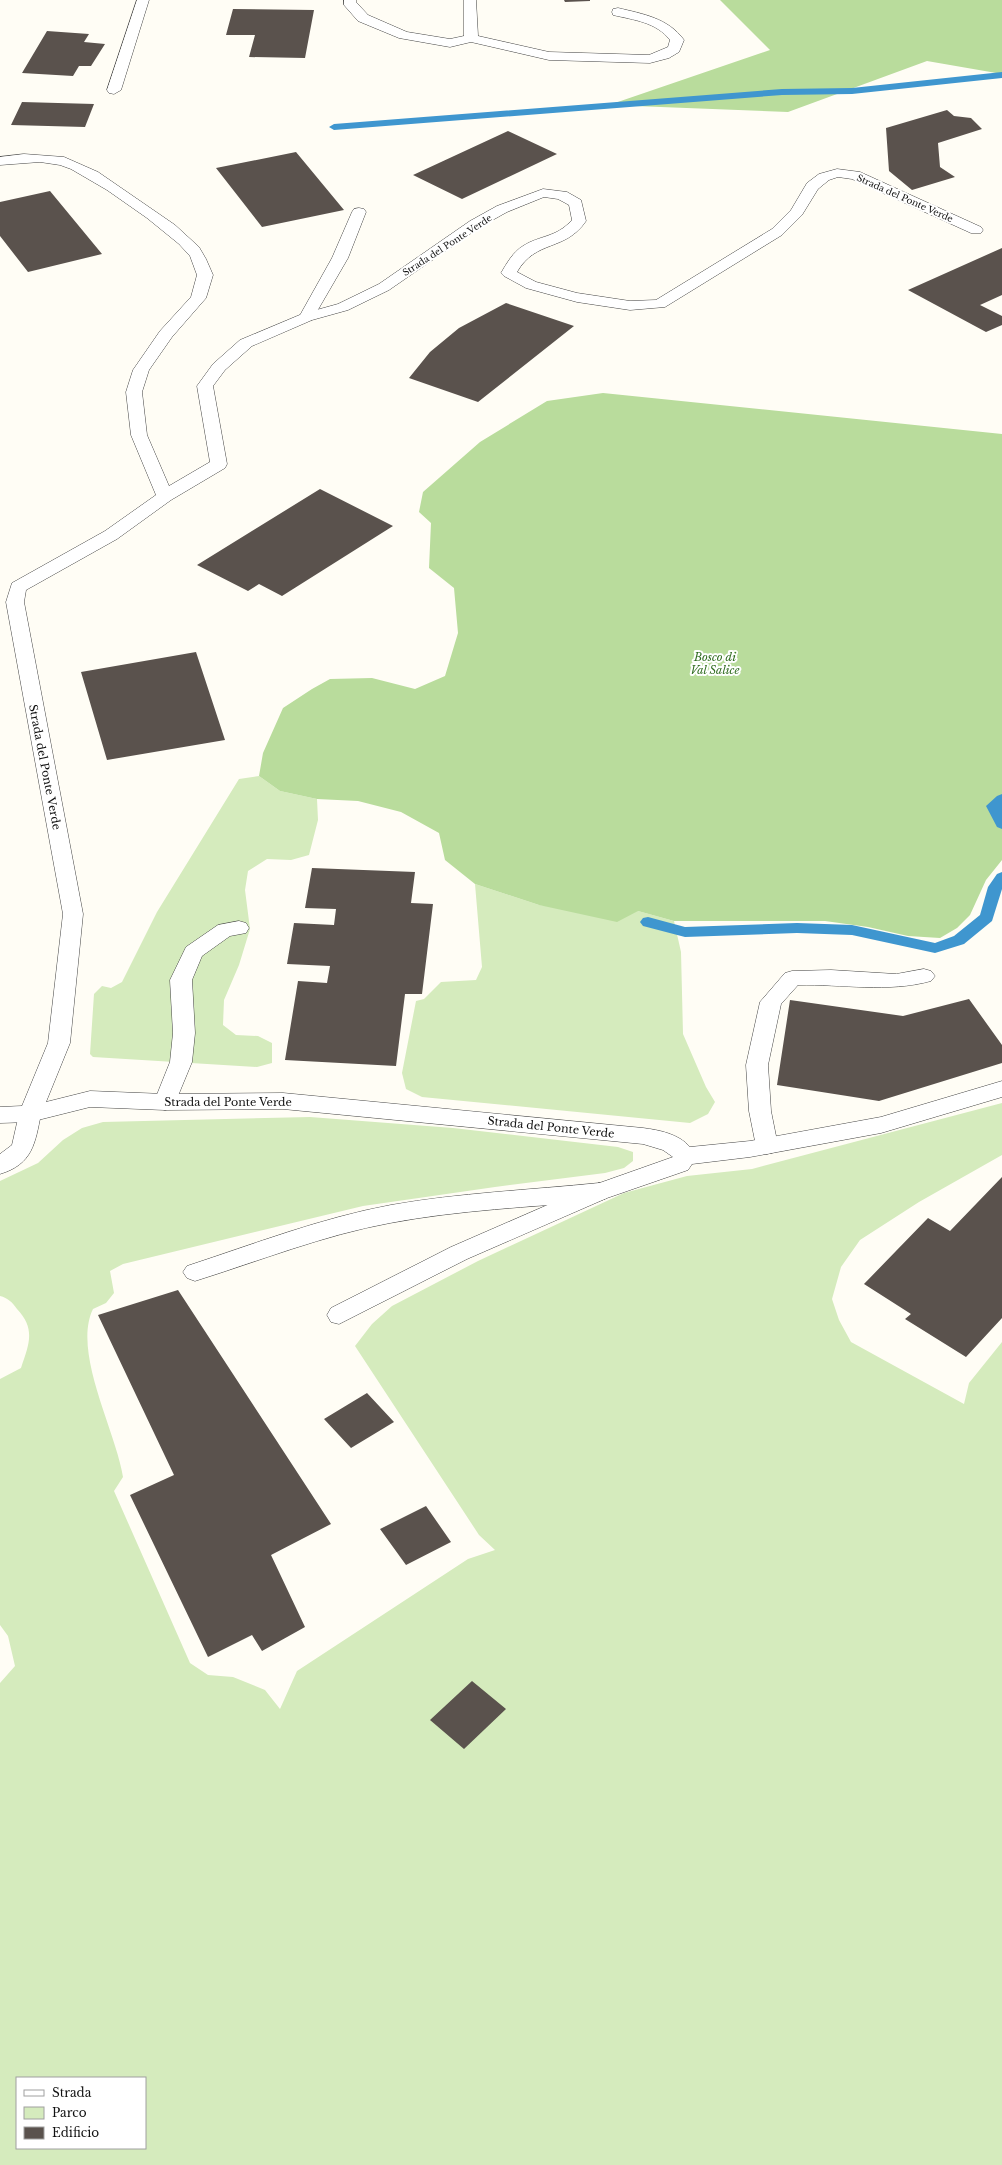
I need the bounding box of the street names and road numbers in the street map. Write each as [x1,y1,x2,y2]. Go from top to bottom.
street label: Strada del Ponte Verde [855,172,955,224]
street label: Strada del Ponte Verde [400,212,494,278]
street label: Strada del Ponte Verde [26,703,64,831]
street label: Strada del Ponte Verde [164,1095,292,1109]
street label: Strada del Ponte Verde [487,1113,615,1141]

